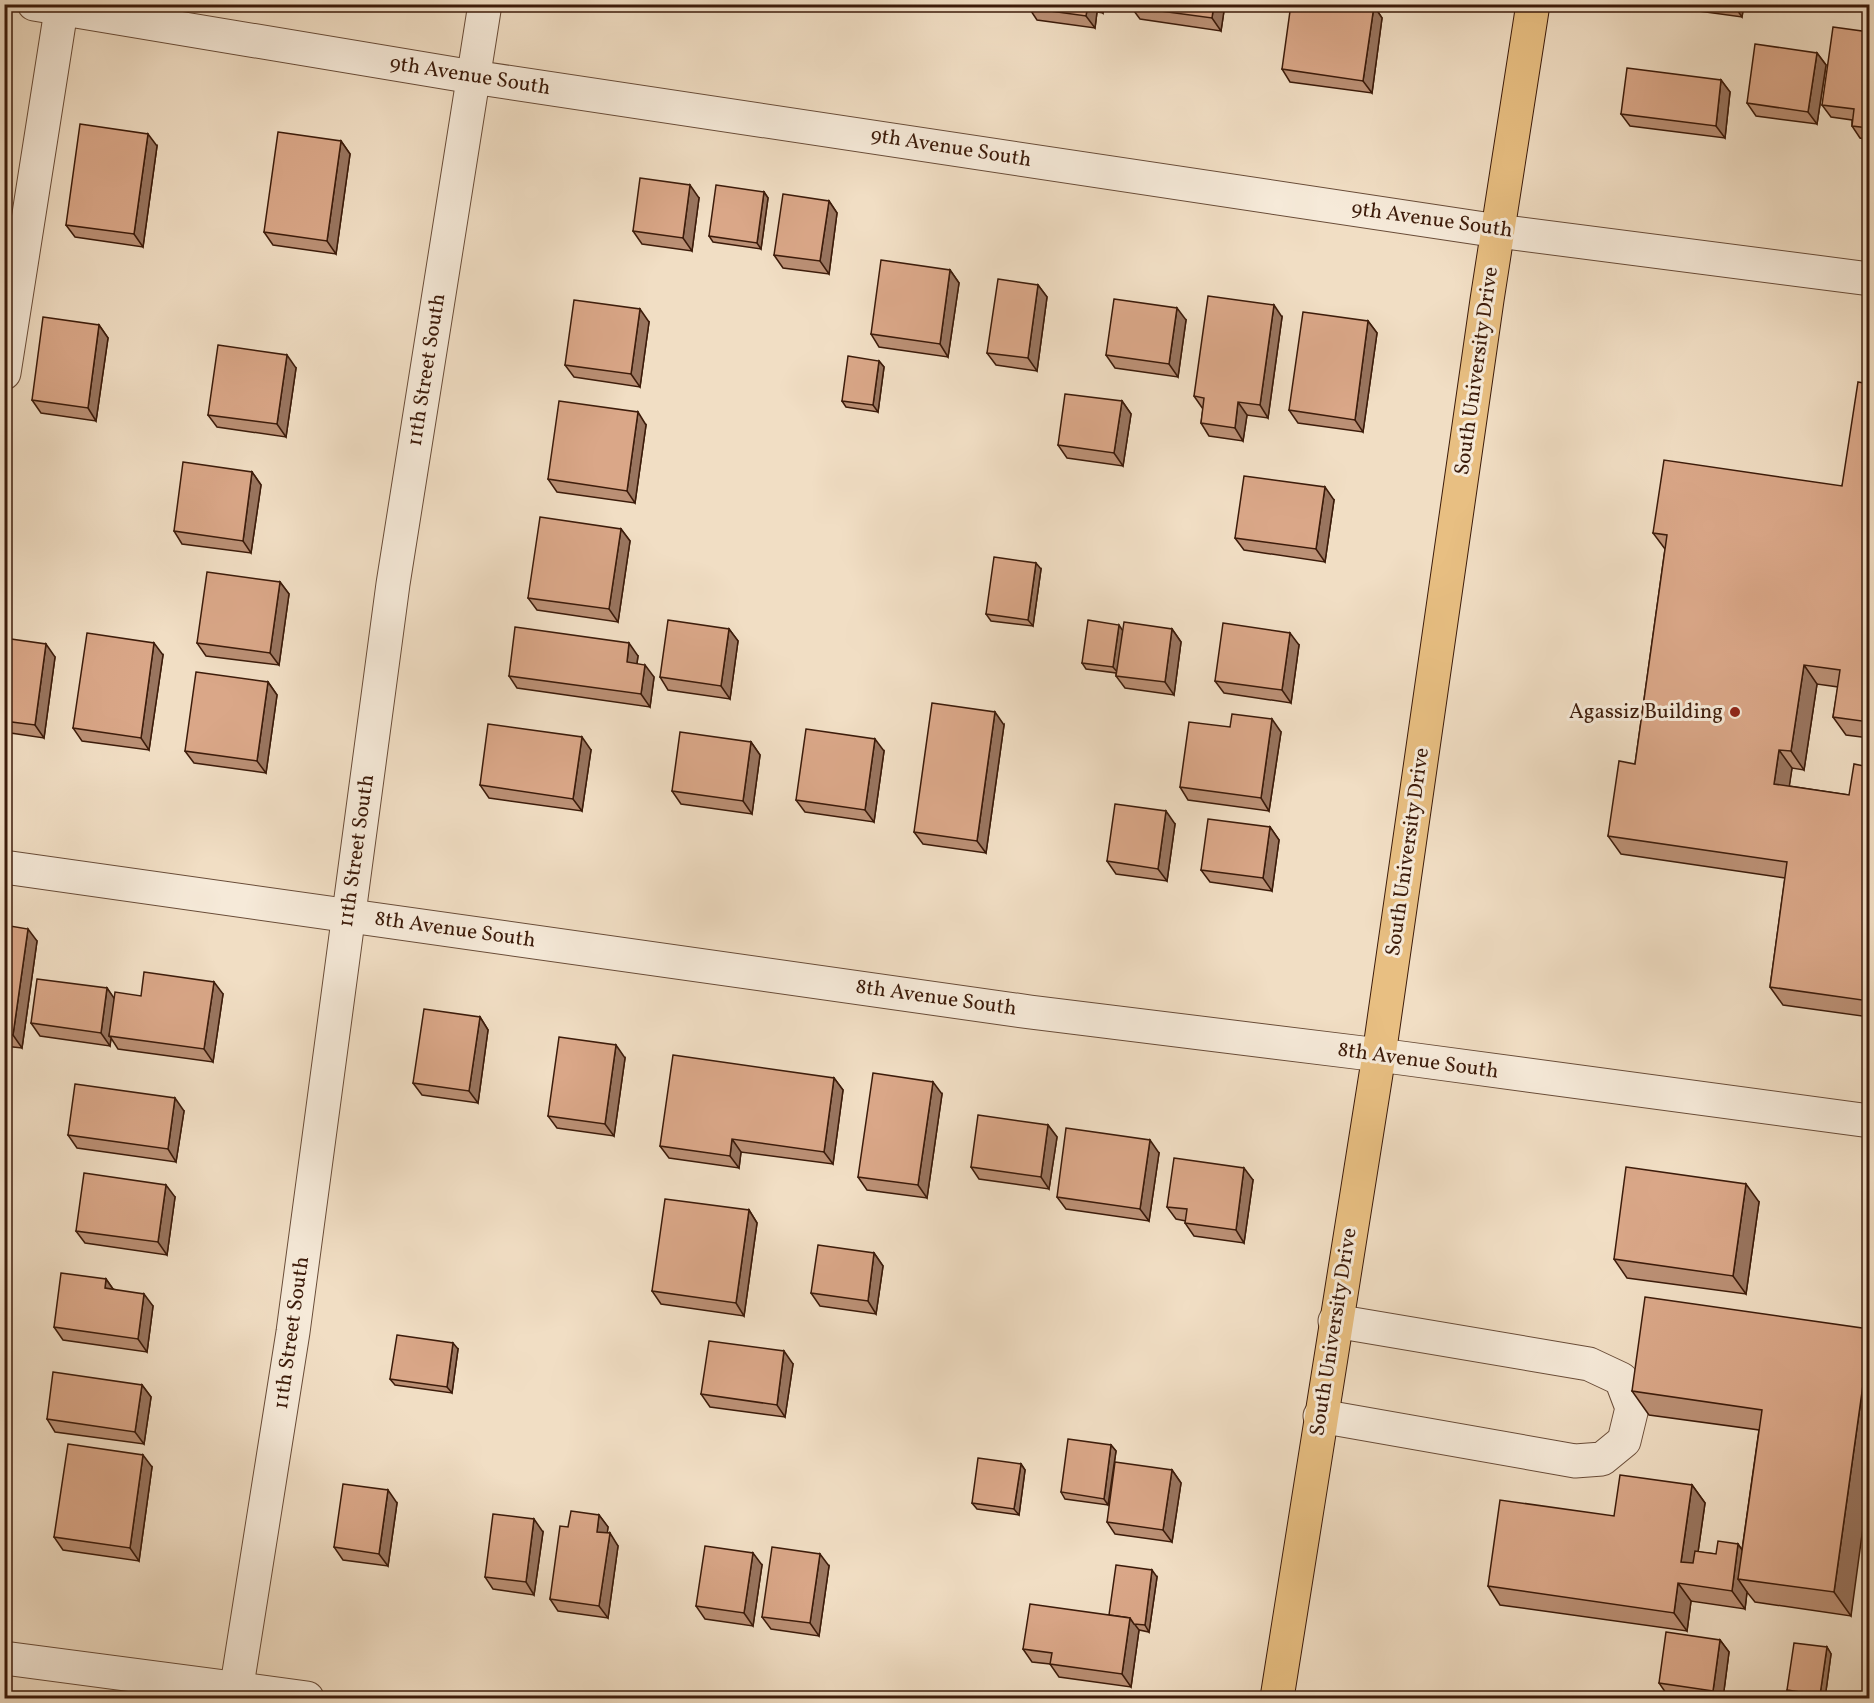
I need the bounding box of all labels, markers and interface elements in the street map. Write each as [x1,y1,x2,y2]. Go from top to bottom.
street label: 9th Avenue South [388,49,552,103]
street label: 9th Avenue South [869,121,1033,175]
street label: 9th Avenue South [1350,194,1514,246]
street label: South University Drive [1448,265,1506,477]
street label: 11th Street South [401,292,453,448]
place label: Agassiz Building [1569,698,1723,727]
marker: Agassiz Building [1728,705,1742,719]
street label: South University Drive [1379,746,1437,958]
street label: 11th Street South [332,773,382,929]
street label: 8th Avenue South [373,904,537,956]
street label: 8th Avenue South [854,972,1018,1024]
street label: 8th Avenue South [1336,1035,1500,1087]
street label: South University Drive [1303,1226,1365,1438]
street label: 11th Street South [267,1255,317,1411]

